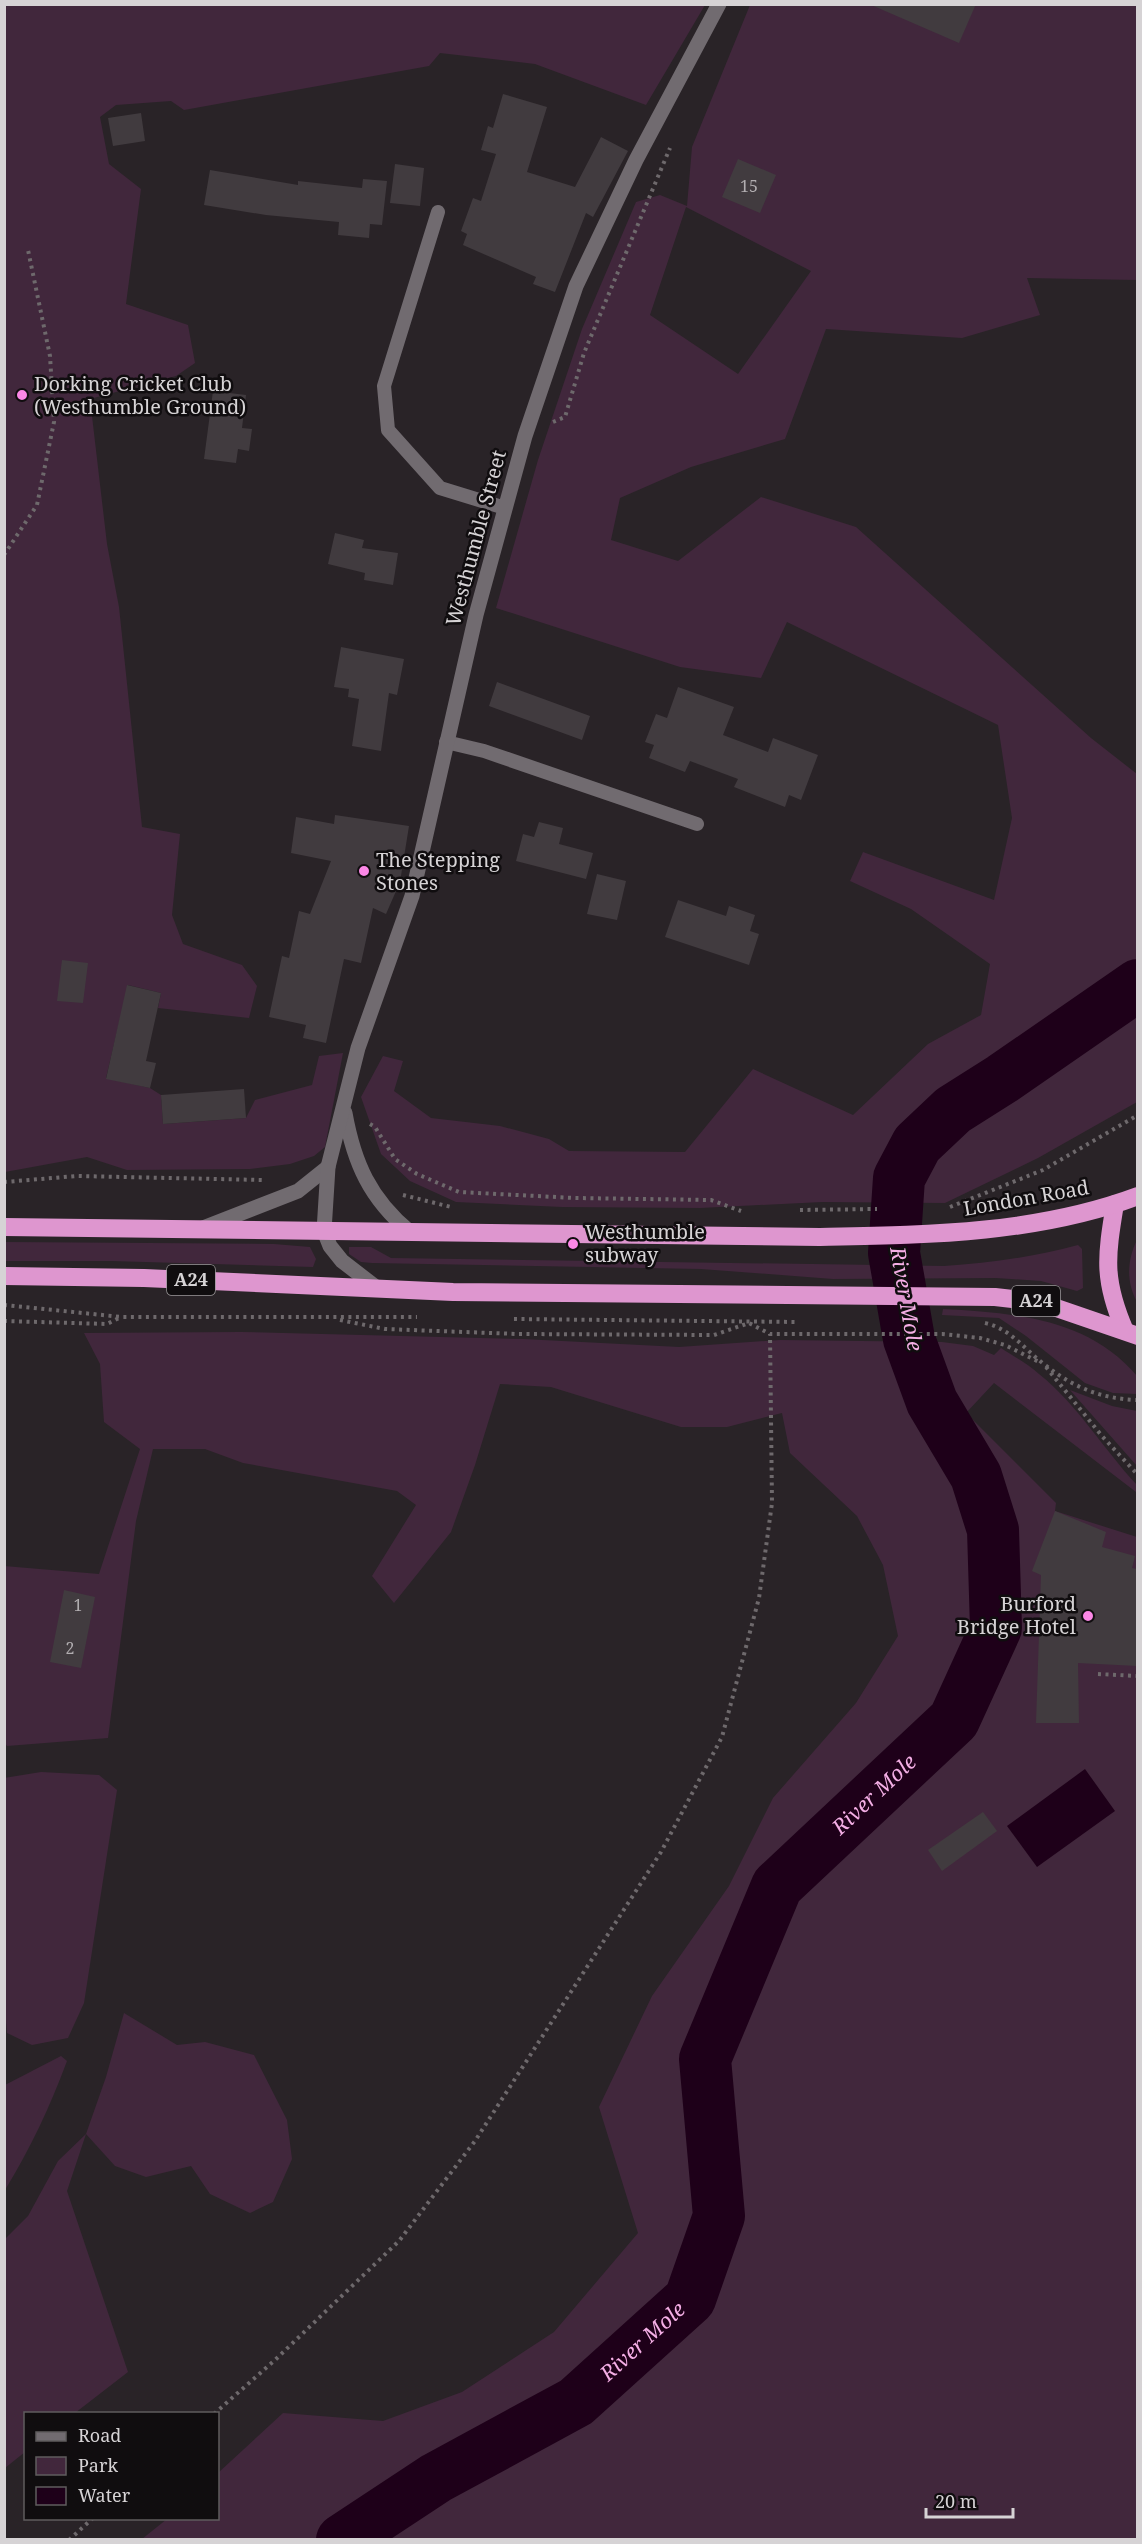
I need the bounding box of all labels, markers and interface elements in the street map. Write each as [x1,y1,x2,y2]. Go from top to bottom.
house number: 15 [740,175,758,197]
place label: Dorking Cricket Club (Westhumble Ground) [34,370,246,420]
marker: Dorking Cricket Club (Westhumble Ground) [15,388,29,402]
street label: Westhumble Street [439,447,512,629]
place label: The Stepping Stones [376,846,500,896]
marker: The Stepping Stones [357,864,371,878]
street label: London Road [961,1173,1091,1222]
place label: Westhumble subway [585,1218,705,1268]
marker: Westhumble subway [566,1237,580,1251]
water label: River Mole [884,1243,930,1353]
road number: A24 [167,1265,215,1295]
road number: A24 [1012,1286,1060,1316]
place label: Burford Bridge Hotel [957,1590,1076,1640]
house number: 1 [74,1594,82,1616]
marker: Burford Bridge Hotel [1081,1609,1095,1623]
house number: 2 [66,1637,74,1659]
water label: River Mole [825,1748,922,1841]
water label: River Mole [593,2295,691,2387]
legend [24,2412,219,2520]
text: Road [78,2423,121,2447]
text: Park [78,2453,118,2477]
scale bar [926,2481,1013,2519]
text: Water [78,2483,131,2507]
text: 20 m [935,2489,977,2513]

